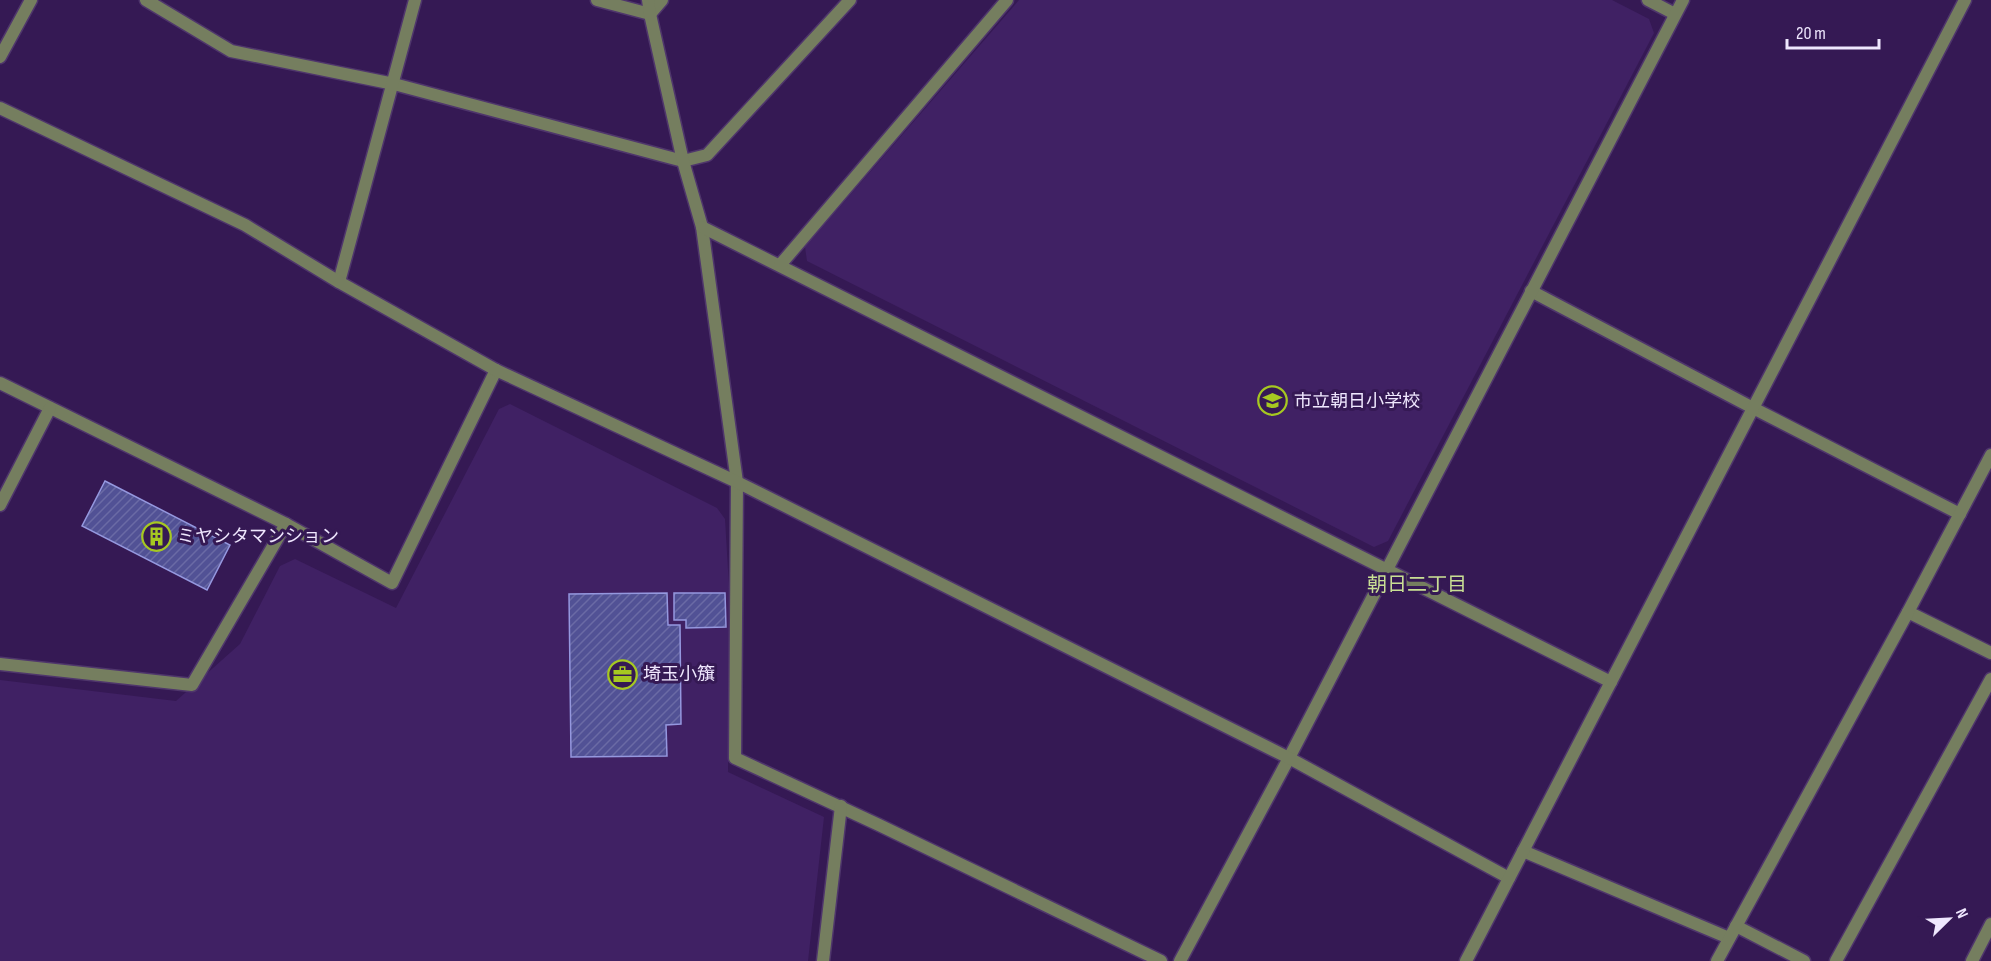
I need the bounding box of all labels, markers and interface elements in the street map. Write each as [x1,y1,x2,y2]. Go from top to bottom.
scale bar [1787,12,1878,50]
text: 20 m [1796,23,1826,44]
school or university icon: 市立朝日小学校 [1257,385,1289,417]
place label: 市立朝日小学校 [1294,391,1420,412]
building icon: ミヤシタマンション [140,520,172,552]
place label: ミヤシタマンション [177,526,339,547]
district label: 朝日二丁目 [1367,573,1467,597]
office icon: 埼玉小籏 [606,658,638,690]
place label: 埼玉小籏 [643,664,715,685]
north arrow [1919,889,1979,949]
text: N [1951,906,1972,921]

